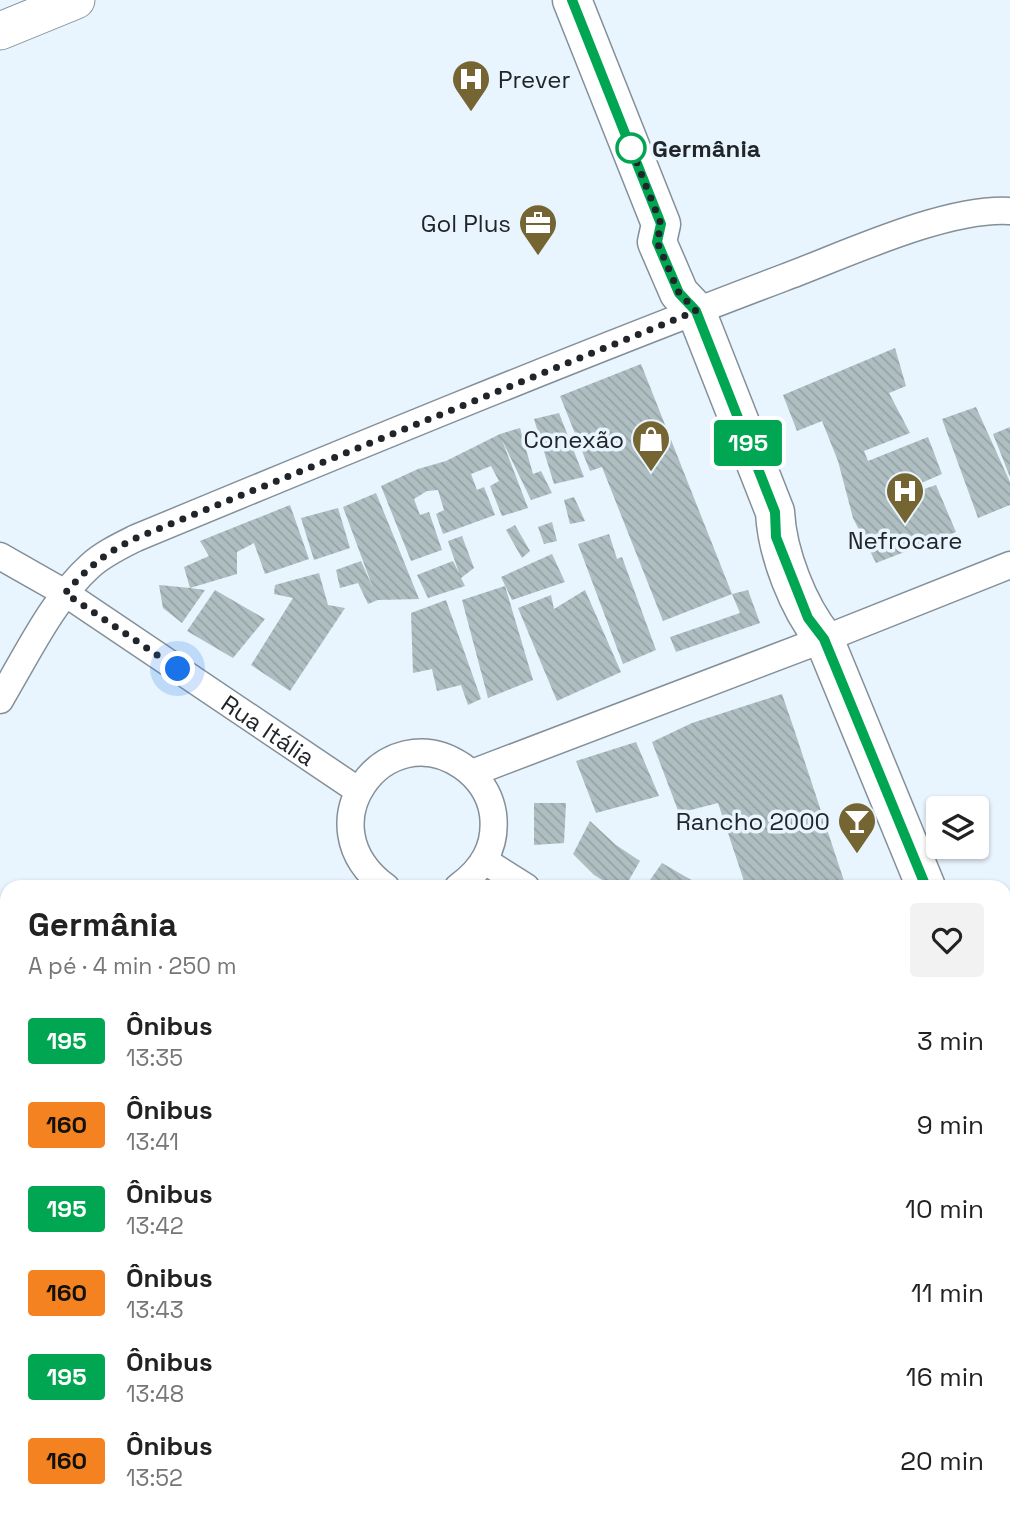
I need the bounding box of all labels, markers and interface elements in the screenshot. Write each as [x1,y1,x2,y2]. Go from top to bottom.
hospital icon: Prever [450,58,492,113]
place label: Prever [498,64,570,95]
marker: Germânia [616,133,646,163]
place label: Germânia [652,133,761,164]
office icon: Gol Plus [517,202,559,257]
place label: Gol Plus [421,208,511,239]
shop icon: Conexão [630,418,672,473]
line badge: 195 [708,420,788,466]
place label: Conexão [523,424,624,455]
text: 195 [728,427,768,458]
hospital icon: Nefrocare [884,470,926,525]
place label: Nefrocare [848,525,962,556]
your location [160,651,195,686]
street label: Rua Itália [216,687,321,773]
map controls [926,796,989,859]
button: layers [926,796,989,859]
bar icon: Rancho 2000 [836,800,878,855]
place label: Rancho 2000 [676,806,830,837]
button: heart [910,903,984,977]
text: Germânia [28,904,177,946]
text: A pé · 4 min · 250 m [28,951,237,981]
text: Ônibus [126,1009,213,1043]
text: 3 min [917,1024,984,1058]
text: 195 [46,1025,87,1056]
text: 13:35 [126,1043,183,1073]
text: Ônibus [126,1093,213,1127]
text: 9 min [917,1108,984,1142]
text: 160 [46,1109,87,1140]
text: 13:41 [126,1127,179,1157]
text: Ônibus [126,1177,213,1211]
text: 10 min [905,1192,984,1226]
text: 195 [46,1193,87,1224]
text: 13:42 [126,1211,184,1241]
text: Ônibus [126,1261,213,1295]
text: 11 min [911,1276,984,1310]
text: 160 [46,1277,87,1308]
text: 13:43 [126,1295,184,1325]
text: Ônibus [126,1345,213,1379]
text: 16 min [906,1360,984,1394]
text: 195 [46,1361,87,1392]
text: 13:48 [126,1379,184,1409]
text: Ônibus [126,1429,213,1463]
text: 20 min [900,1444,984,1478]
text: 160 [46,1445,87,1476]
text: 13:52 [126,1463,183,1493]

